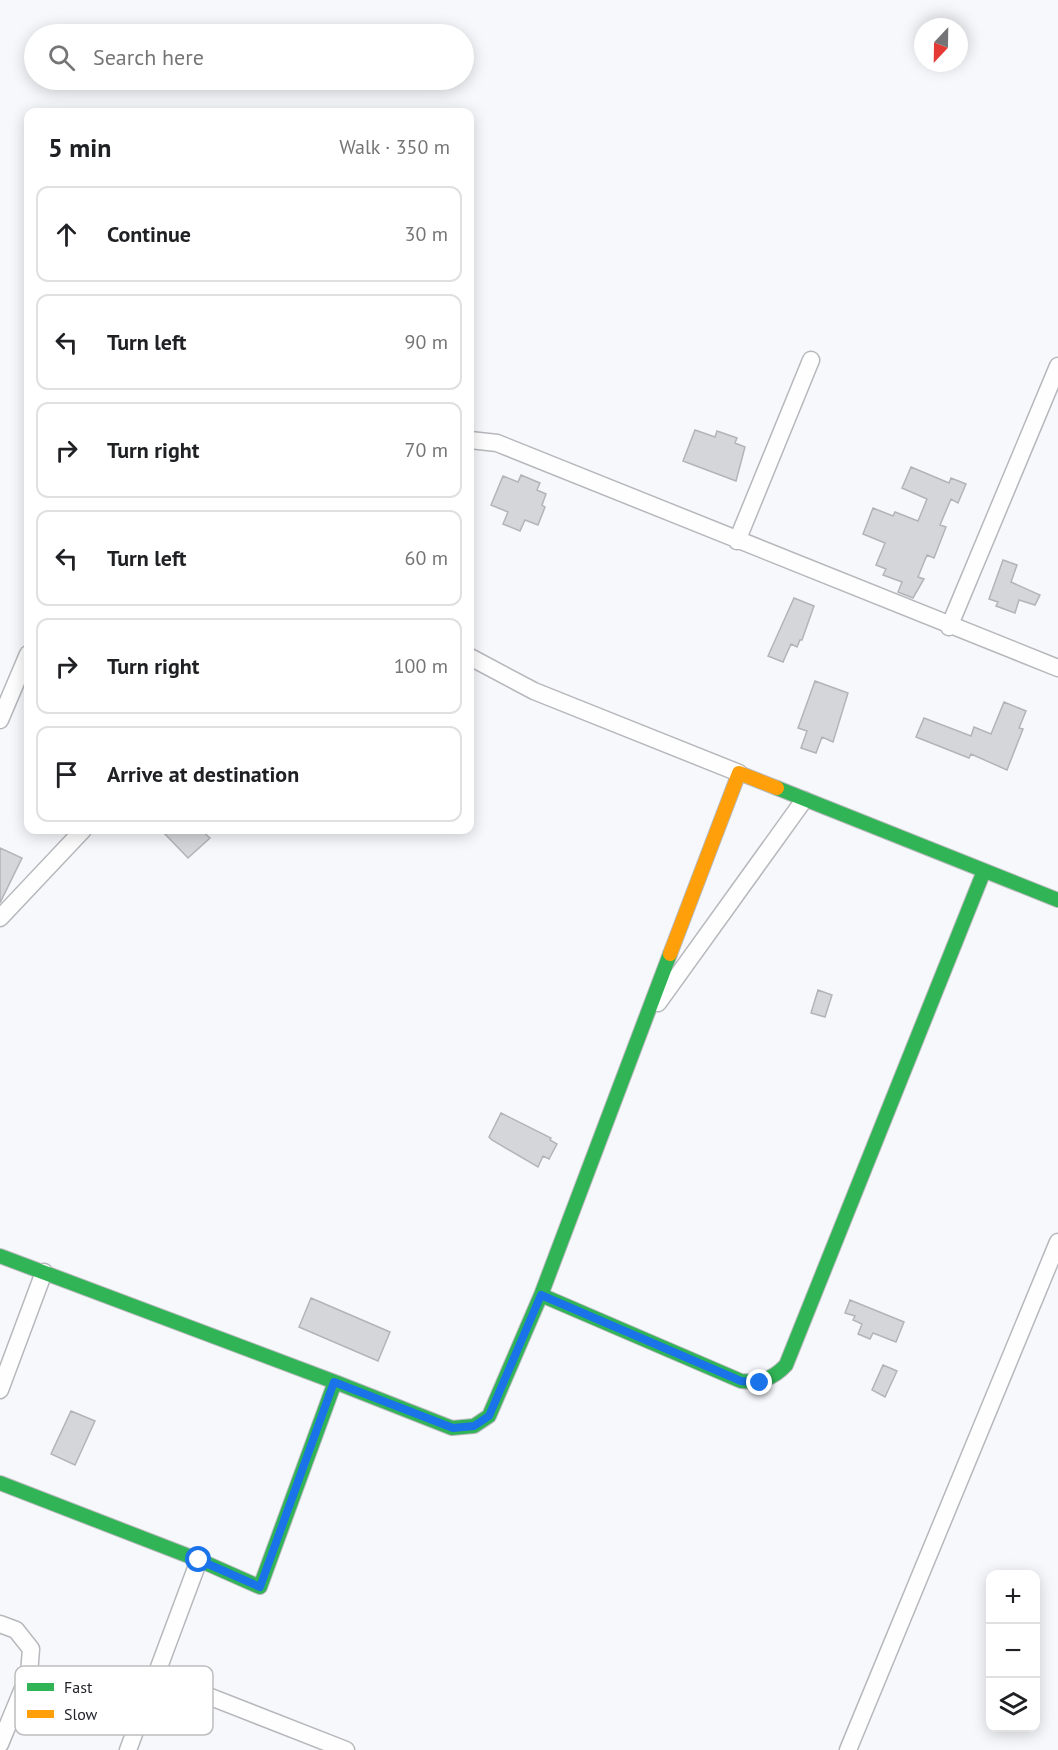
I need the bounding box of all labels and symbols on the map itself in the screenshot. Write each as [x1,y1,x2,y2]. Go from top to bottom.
north arrow [914,18,968,72]
route end [746,1369,772,1395]
route start [185,1546,211,1572]
legend [15,1666,213,1735]
text: Fast [64,1677,93,1697]
text: Slow [64,1704,98,1724]

